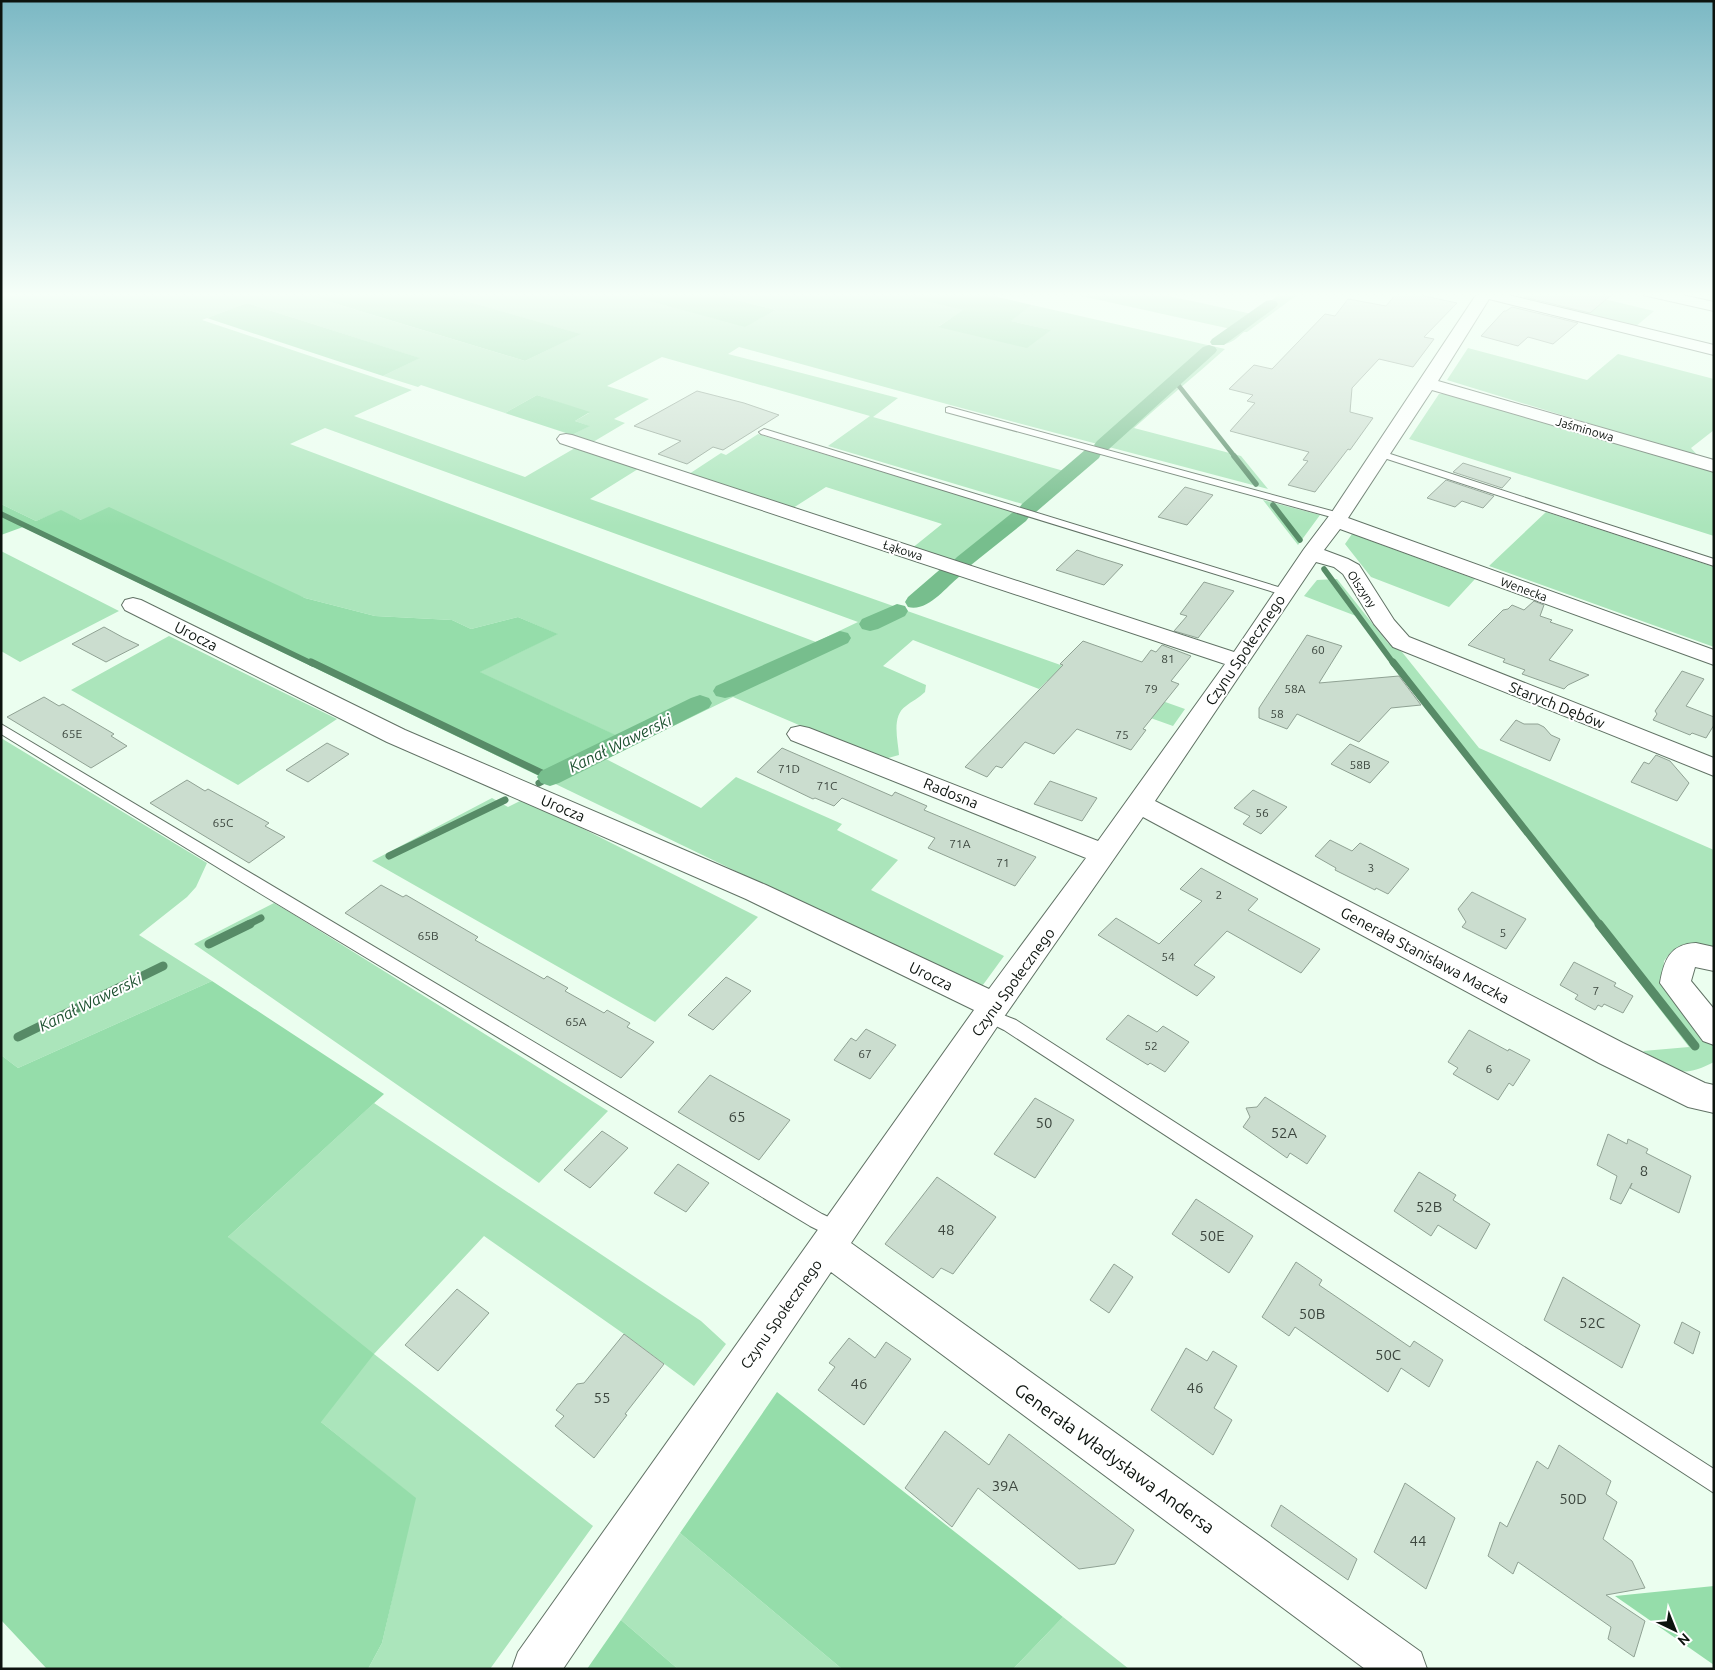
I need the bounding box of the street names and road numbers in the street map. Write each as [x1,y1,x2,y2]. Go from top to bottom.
street label: Jaśminowa [1554,414,1616,444]
street label: Łąkowa [882,538,924,562]
street label: Olszyny [1345,568,1379,610]
street label: Wenecka [1499,575,1549,603]
street label: Czynu Społecznego [1202,591,1288,709]
street label: Urocza [172,618,220,654]
street label: Starych Dębów [1507,678,1608,732]
street label: Radosna [921,774,981,812]
street label: Urocza [538,791,588,825]
street label: Generała Stanisława Maczka [1338,903,1512,1007]
street label: Czynu Społecznego [968,925,1058,1039]
street label: Urocza [906,958,956,994]
street label: Czynu Społecznego [737,1256,825,1372]
street label: Generała Władysława Andersa [1011,1379,1219,1537]

